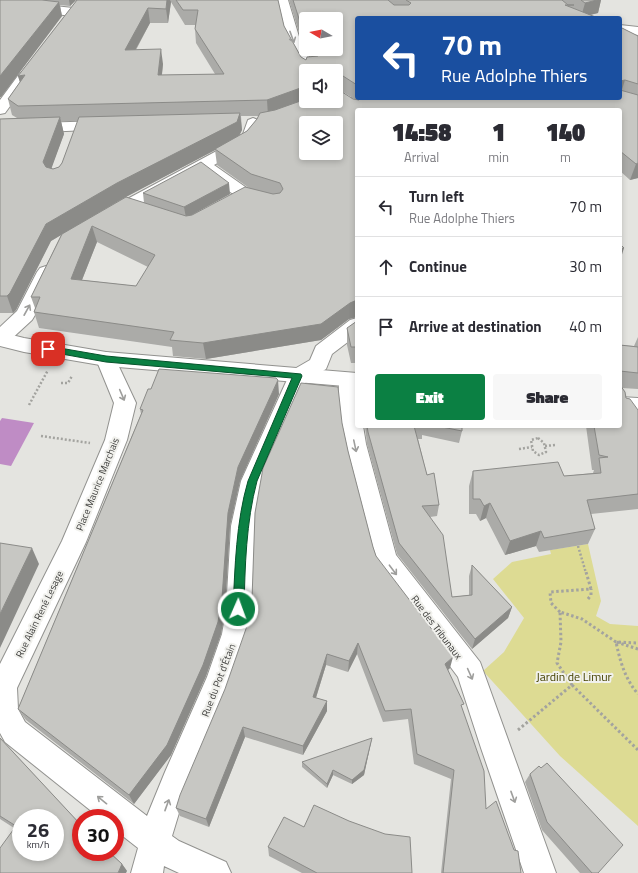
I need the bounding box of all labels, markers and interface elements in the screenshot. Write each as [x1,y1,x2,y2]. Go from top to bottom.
north arrow [299,12,343,56]
map controls [299,12,343,160]
text: 70 m [441,23,502,66]
one-way arrow [289,31,296,44]
icon: left [375,32,427,84]
text: Rue Adolphe Thiers [441,62,587,89]
button: sound [299,64,343,108]
text: 14:58 [392,114,451,150]
text: 1 [492,114,505,150]
text: 140 [546,114,585,150]
button: layers [299,116,343,160]
text: Arrival [404,147,439,167]
text: min [488,147,509,167]
text: m [560,147,571,167]
text: Turn left [409,185,464,208]
text: 70 m [569,195,602,218]
icon: left [375,196,397,218]
text: Rue Adolphe Thiers [409,208,515,228]
text: Continue [409,255,467,278]
text: 30 m [569,255,602,278]
icon: ahead [375,256,397,278]
one-way arrow [23,304,31,316]
text: Arrive at destination [409,315,542,338]
text: 40 m [569,315,602,338]
icon: arrive [375,316,397,338]
pin [31,332,65,366]
icon: arrive [37,338,59,360]
button: Exit [375,374,485,420]
button: Share [493,374,602,420]
one-way arrow [118,388,126,400]
street label: Place Maurice Marchais [72,435,123,533]
one-way arrow [352,439,360,452]
one-way arrow [389,564,397,575]
street label: Rue Alain René Lesage [12,568,67,660]
position arrow [217,588,259,630]
street label: Rue des Tribunaux [408,592,466,663]
street label: Rue du Pot d'Étain [198,641,239,719]
park label: Jardin de Limur [536,667,612,686]
one-way arrow [467,668,474,680]
one-way arrow [509,790,517,802]
one-way arrow [96,796,107,805]
one-way arrow [164,799,172,811]
speed limit sign: 30 [72,809,124,861]
text: 26 [27,814,49,845]
text: km/h [27,837,49,852]

